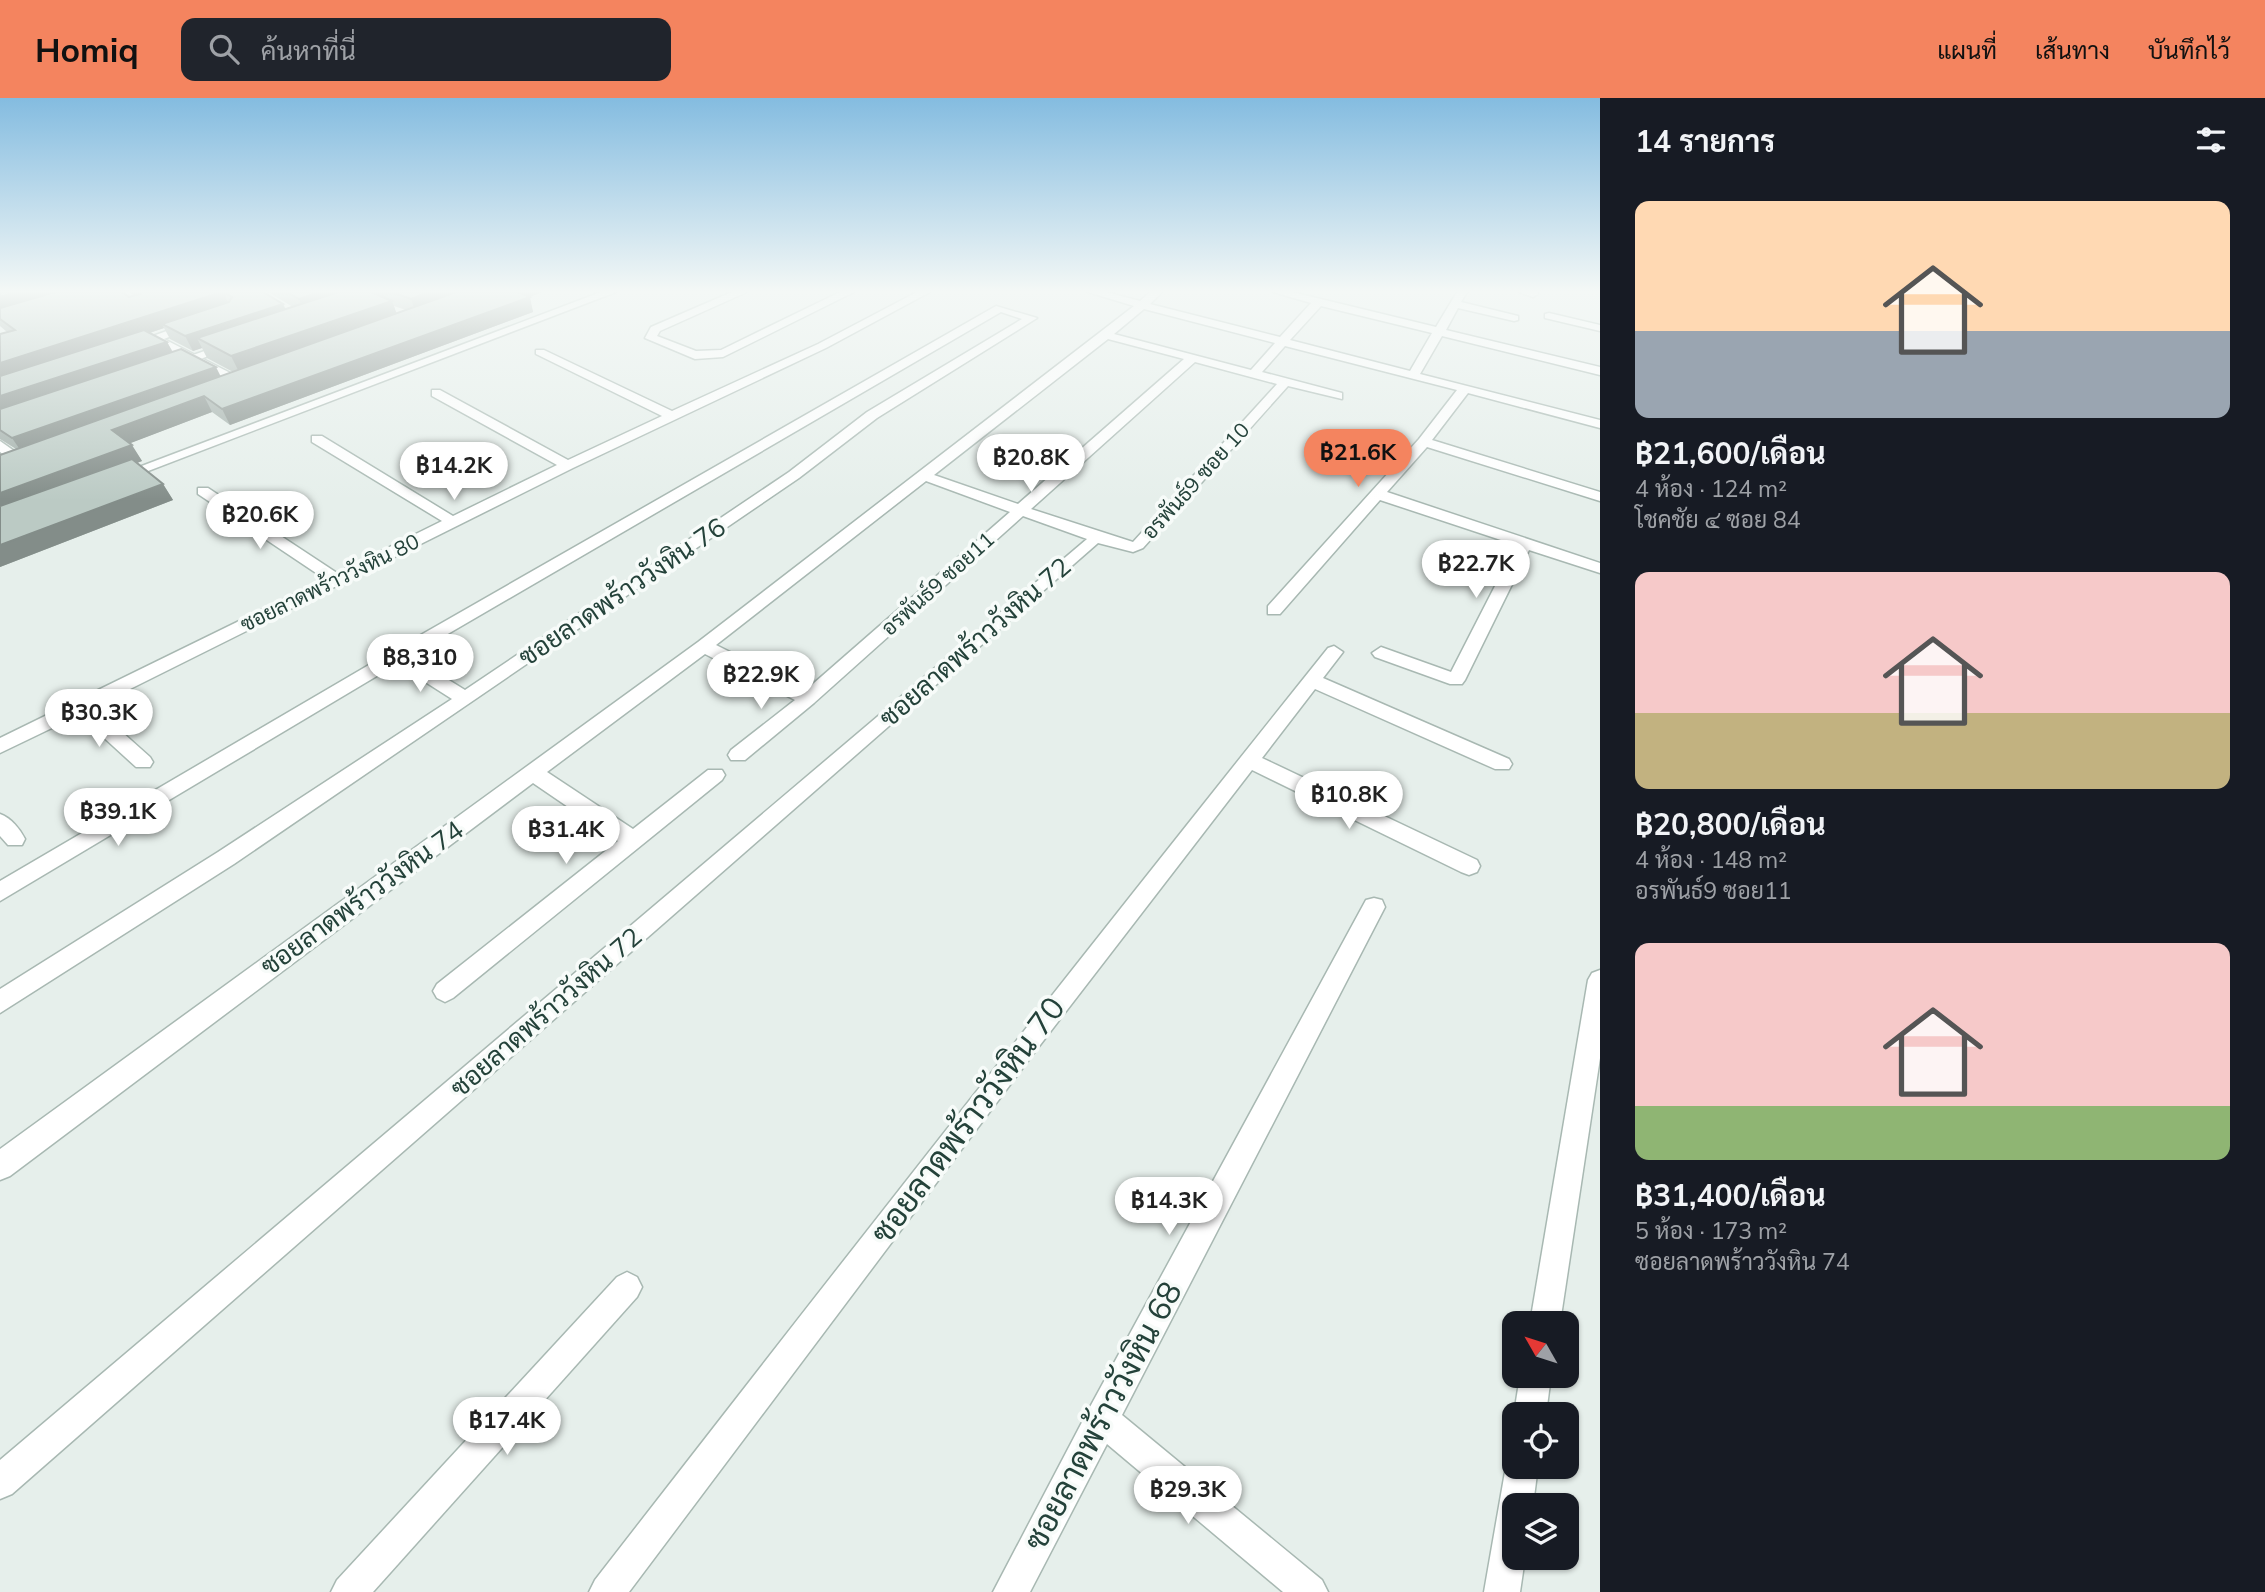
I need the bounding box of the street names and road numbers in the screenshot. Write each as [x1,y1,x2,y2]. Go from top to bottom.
street label: อรพันธ์9 ซอย 10 [1136,416,1255,544]
street label: ซอยลาดพร้าววังหิน 76 [512,510,732,673]
street label: อรพันธ์9 ซอย11 [876,526,999,641]
street label: ซอยลาดพร้าววังหิน 80 [236,527,423,637]
street label: ซอยลาดพร้าววังหิน 72 [872,550,1077,734]
street label: ซอยลาดพร้าววังหิน 74 [254,813,470,982]
street label: ซอยลาดพร้าววังหิน 72 [443,920,648,1104]
street label: ซอยลาดพร้าววังหิน 70 [861,988,1073,1251]
street label: ซอยลาดพร้าววังหิน 68 [1014,1274,1190,1557]

